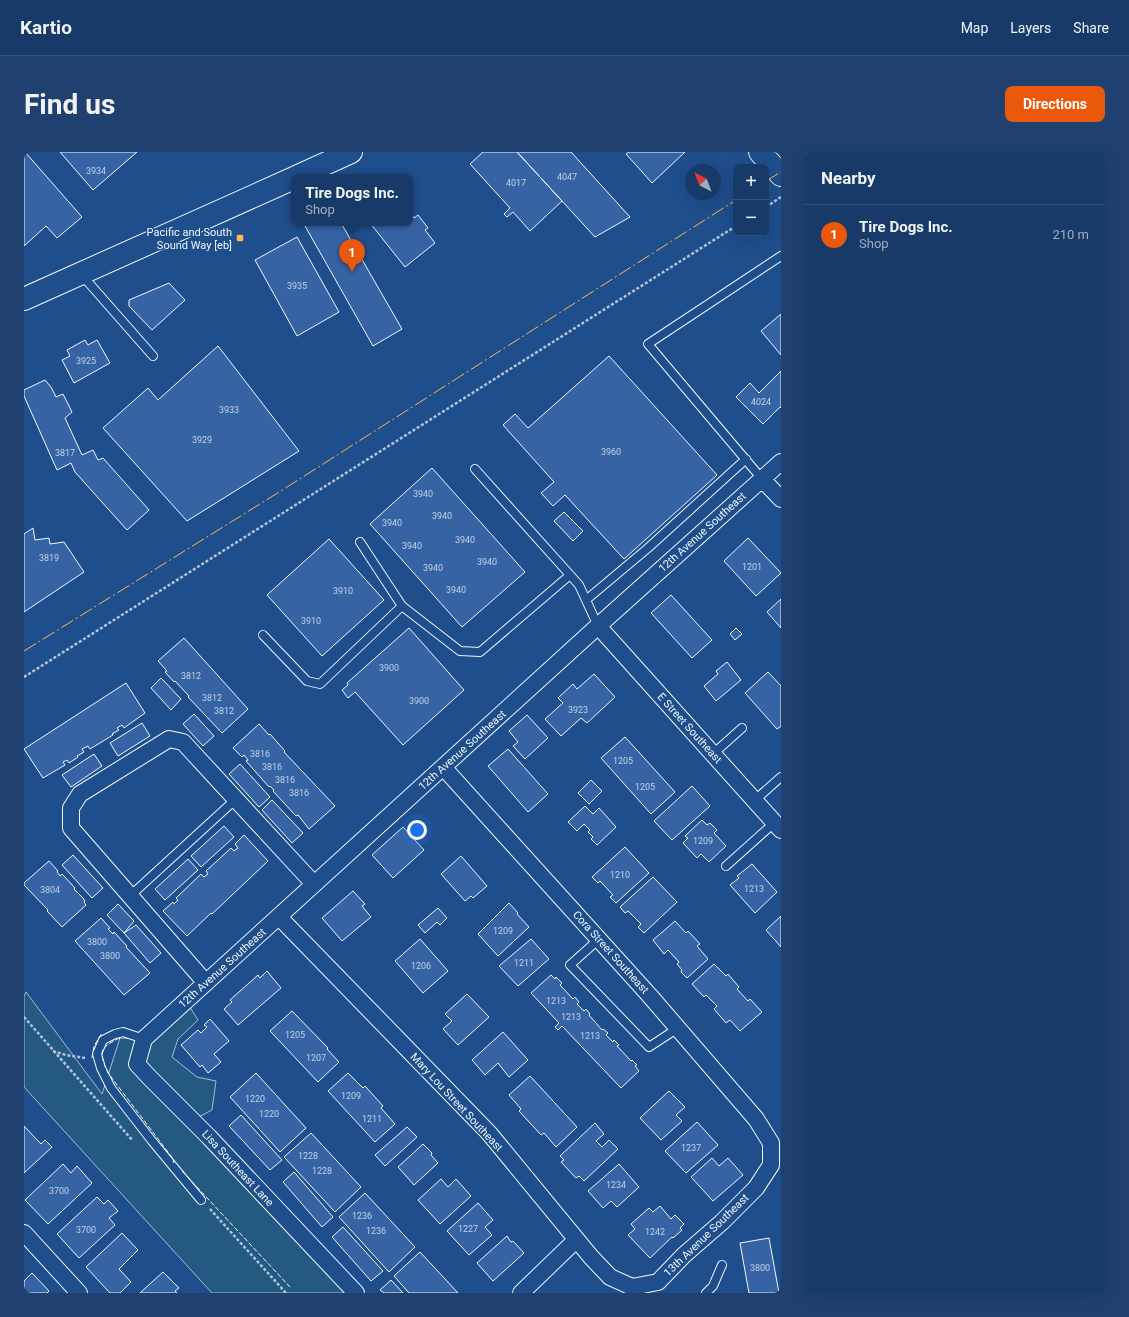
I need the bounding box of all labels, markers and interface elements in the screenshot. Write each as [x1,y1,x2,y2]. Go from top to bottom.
text: Kartio [20,16,72,39]
text: Map [961,20,988,36]
text: Layers [1010,20,1051,36]
text: Share [1073,20,1109,36]
button: Directions [1005,86,1105,122]
text: Find us [24,88,115,121]
north arrow [685,164,721,200]
map controls [733,164,769,236]
button: + [733,164,769,200]
house number: 3934 [86,166,106,176]
text: Nearby [821,168,876,188]
house number: 4047 [557,172,577,182]
popup [291,174,413,226]
house number: 4017 [506,178,526,188]
text: Tire Dogs Inc. [305,184,399,202]
button: − [733,200,769,236]
text: Shop [305,202,335,217]
text: Tire Dogs Inc. [859,218,953,236]
place label: Pacific and South Sound Way [eb] [147,226,232,252]
text: 1 [830,227,838,242]
text: 210 m [1052,227,1089,242]
marker: Pacific and South Sound Way [eb] [235,233,245,243]
text: Shop [859,236,889,251]
pin: 1 [339,239,365,272]
house number: 3935 [287,281,307,291]
house number: 3925 [76,356,96,366]
house number: 4024 [751,397,771,407]
house number: 3933 [219,405,239,415]
house number: 3929 [192,435,212,445]
house number: 3960 [601,447,621,457]
house number: 3817 [55,448,75,458]
house number: 3940 [413,489,433,499]
street label: 12th Avenue Southeast [656,489,749,575]
house number: 3940 [432,511,452,521]
house number: 3940 [382,518,402,528]
house number: 3940 [455,535,475,545]
house number: 3940 [402,541,422,551]
house number: 3819 [39,553,59,563]
house number: 3940 [477,557,497,567]
house number: 1201 [742,562,762,572]
house number: 3940 [423,563,443,573]
house number: 3940 [446,585,466,595]
house number: 3910 [333,586,353,596]
house number: 3910 [301,616,321,626]
house number: 3900 [379,663,399,673]
house number: 3812 [181,671,201,681]
street label: E Street Southeast [655,690,725,767]
house number: 3812 [202,693,222,703]
house number: 3900 [409,696,429,706]
house number: 3923 [568,705,588,715]
house number: 3812 [214,706,234,716]
street label: 12th Avenue Southeast [416,707,509,793]
house number: 3816 [250,749,270,759]
house number: 1205 [613,756,633,766]
house number: 3816 [262,762,282,772]
house number: 3816 [275,775,295,785]
house number: 1205 [635,782,655,792]
house number: 3816 [289,788,309,798]
your location [407,820,427,840]
house number: 1209 [693,836,713,846]
house number: 1210 [610,870,630,880]
house number: 1213 [744,884,764,894]
house number: 3804 [40,885,60,895]
street label: Cora Street Southeast [570,908,652,997]
street label: 12th Avenue Southeast [176,925,269,1011]
house number: 1209 [493,926,513,936]
house number: 3800 [87,937,107,947]
house number: 3800 [100,951,120,961]
house number: 1211 [514,958,534,968]
house number: 1206 [411,961,431,971]
house number: 1213 [546,996,566,1006]
house number: 1213 [561,1012,581,1022]
house number: 1205 [285,1030,305,1040]
house number: 1213 [580,1031,600,1041]
street label: Mary Lou Street Southeast [408,1050,506,1154]
house number: 1207 [306,1053,326,1063]
house number: 1209 [341,1091,361,1101]
house number: 1220 [245,1094,265,1104]
house number: 1220 [259,1109,279,1119]
house number: 1211 [362,1114,382,1124]
street label: Lisa Southeast Lane [199,1128,276,1209]
house number: 1237 [681,1143,701,1153]
house number: 1228 [298,1151,318,1161]
house number: 1228 [312,1166,332,1176]
house number: 1234 [606,1180,626,1190]
house number: 3700 [49,1186,69,1196]
street label: 13th Avenue Southeast [661,1191,752,1279]
house number: 1236 [352,1211,372,1221]
house number: 1227 [458,1224,478,1234]
house number: 3700 [76,1225,96,1235]
house number: 1236 [366,1226,386,1236]
house number: 1242 [645,1227,665,1237]
house number: 3800 [750,1263,770,1273]

